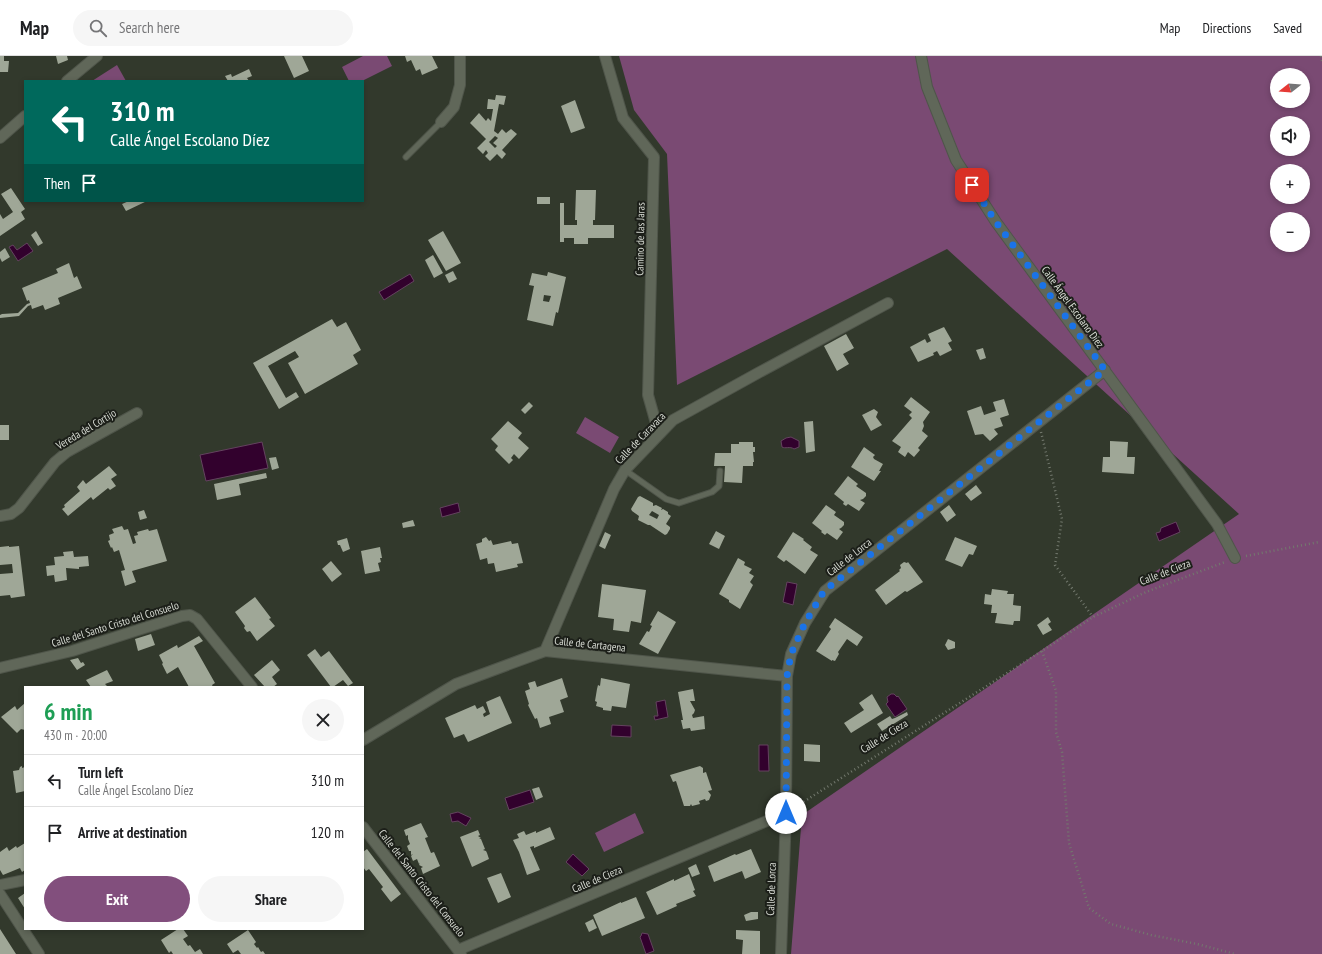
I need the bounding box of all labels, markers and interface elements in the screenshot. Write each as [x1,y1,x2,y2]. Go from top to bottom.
search box [73,10,353,46]
text: Map [20,16,49,40]
icon: search [87,17,109,39]
text: Search here [119,18,180,37]
text: Map [1160,19,1180,37]
text: Directions [1202,19,1251,37]
text: Saved [1273,19,1302,37]
north arrow [1270,68,1310,108]
map controls [1270,68,1310,252]
text: 310 m [110,92,174,129]
icon: left [44,96,96,148]
button: sound [1270,116,1310,156]
text: Calle Ángel Escolano Díez [110,128,270,151]
button: + [1270,164,1310,204]
pin [955,168,989,202]
icon: arrive [78,172,100,194]
text: Then [44,174,70,193]
icon: arrive [961,174,983,196]
street label: Camino de las Jaras [632,202,648,276]
button: − [1270,212,1310,252]
street label: Calle Ángel Escolano Díez [1039,263,1107,351]
street label: Vereda del Cortijo [53,405,119,453]
street label: Calle de Caravaca [612,409,668,467]
street label: Calle de Lorca [824,535,874,579]
street label: Calle de Cieza [1138,556,1192,588]
street label: Calle del Santo Cristo del Consuelo [50,598,181,650]
street label: Calle de Cartagena [554,633,626,655]
text: 6 min [44,696,92,727]
button: close [302,699,344,741]
street label: Calle de Cieza [858,716,910,756]
text: 430 m · 20:00 [44,727,107,744]
text: Turn left [78,763,123,782]
icon: left [44,770,66,792]
text: 310 m [311,771,344,790]
text: Calle Ángel Escolano Díez [78,782,193,799]
position arrow [765,792,807,834]
icon: arrive [44,822,66,844]
text: Arrive at destination [78,823,187,842]
text: 120 m [311,823,344,842]
street label: Calle del Santo Cristo del Consuelo [376,827,468,940]
street label: Calle de Cieza [570,862,624,896]
street label: Calle de Lorca [763,862,779,916]
button: Exit [44,876,190,922]
button: Share [198,876,344,922]

